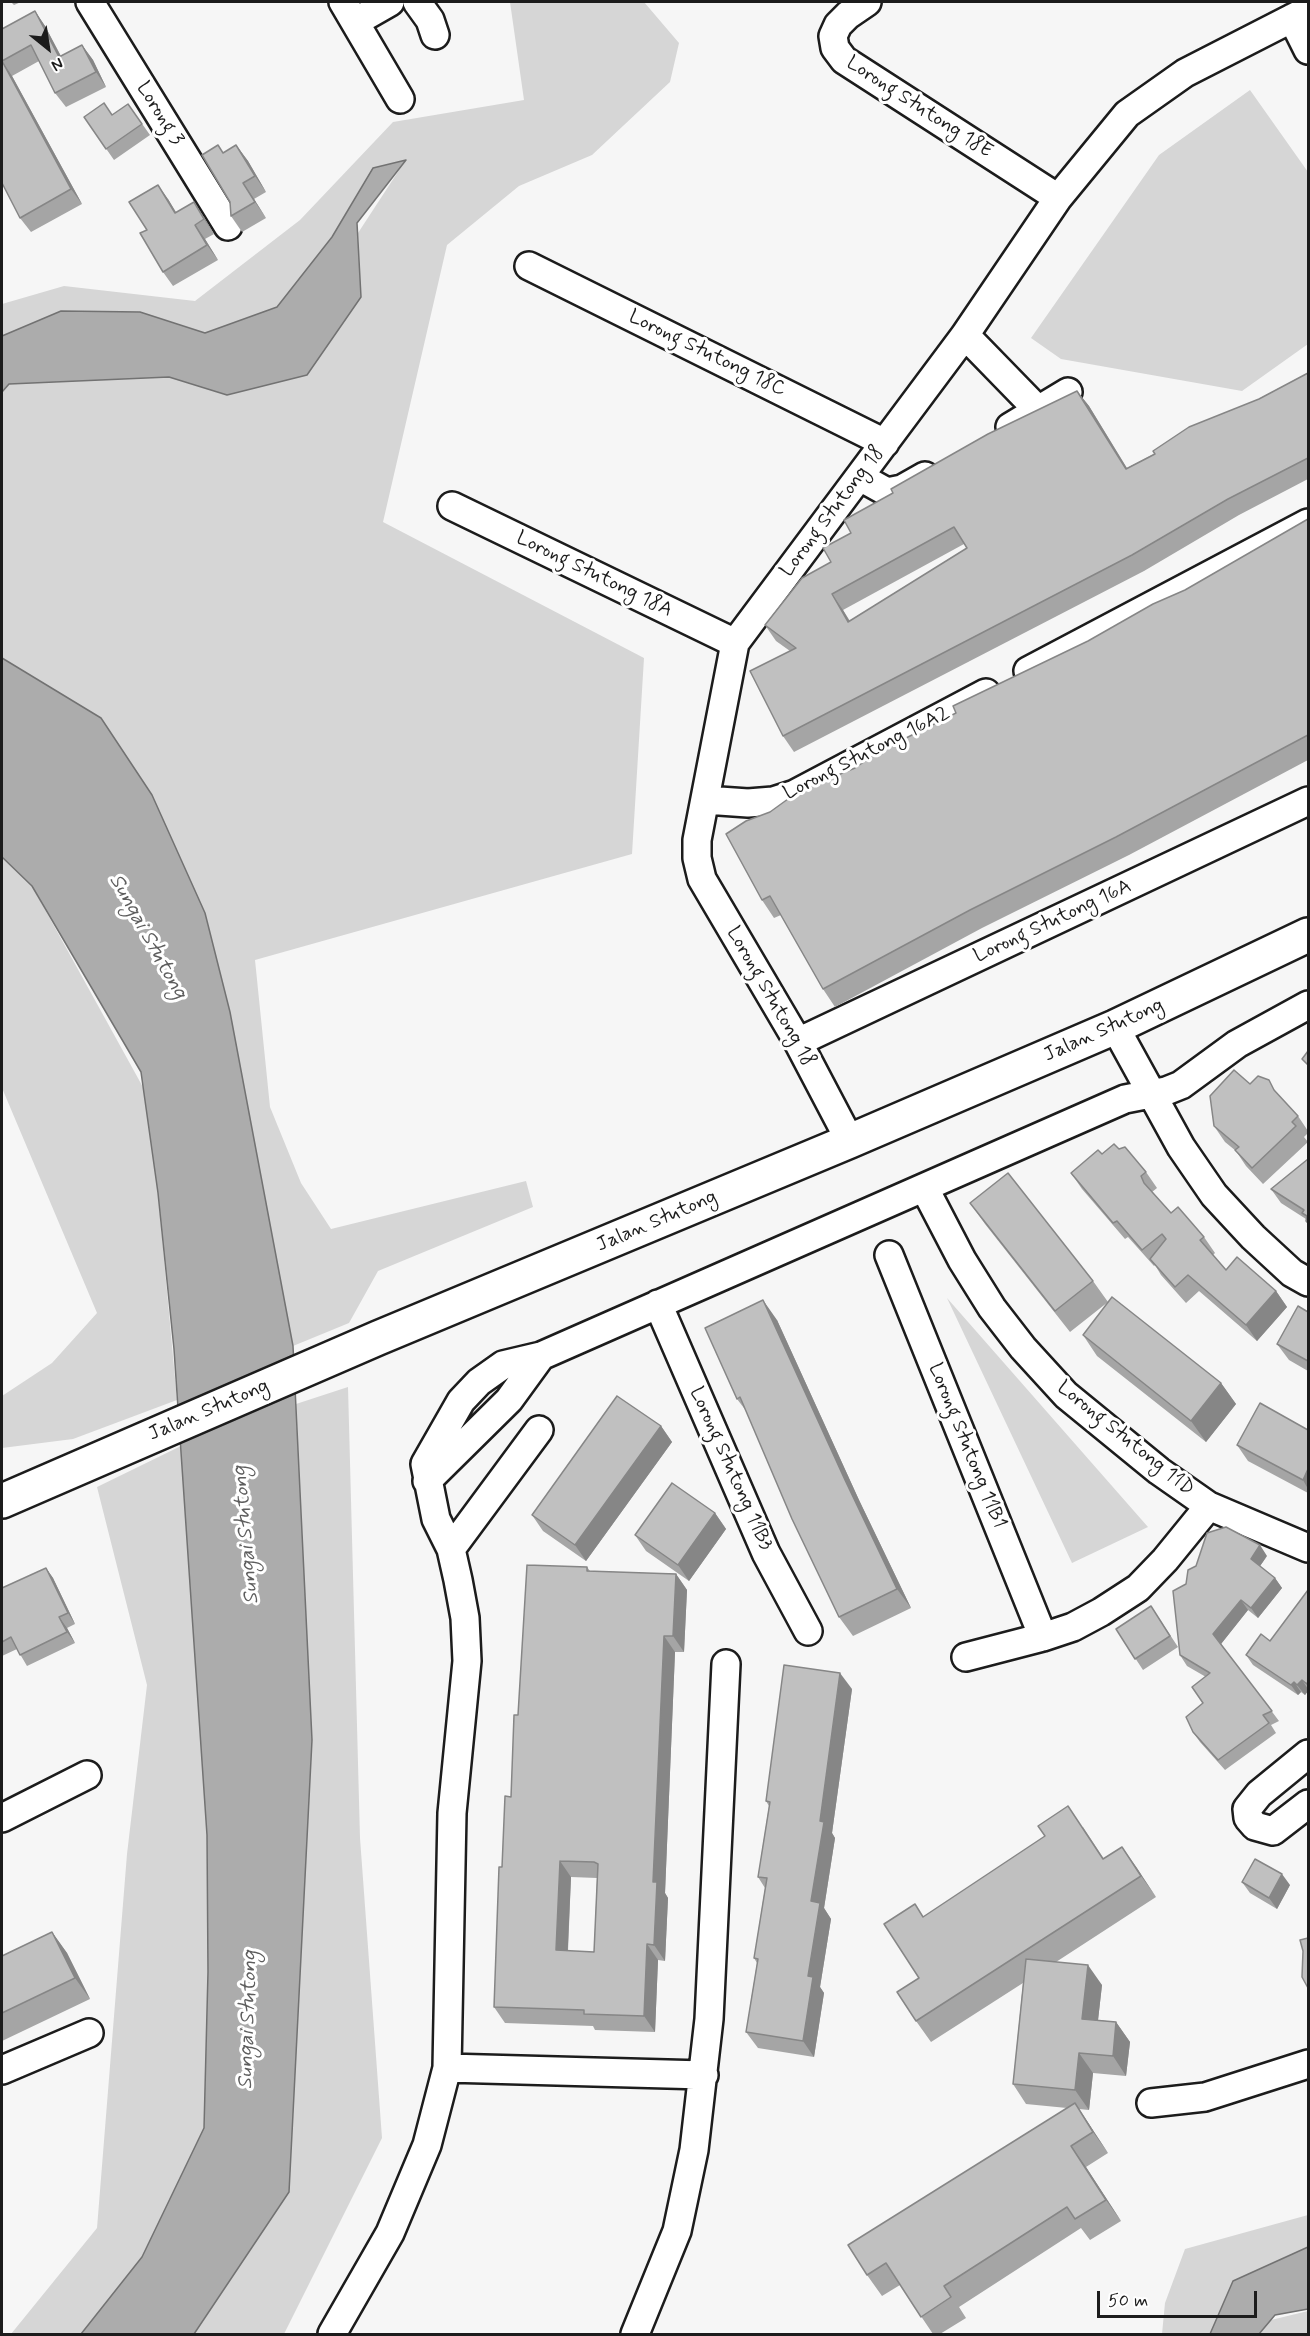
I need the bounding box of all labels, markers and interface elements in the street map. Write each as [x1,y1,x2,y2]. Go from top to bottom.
north arrow [18,18,78,78]
text: N [47,52,67,76]
street label: Lorong Stutong 18E [841,52,997,164]
street label: Lorong 3 [130,78,188,150]
street label: Lorong Stutong 18C [624,305,790,403]
street label: Lorong Stutong 18 [776,442,890,582]
street label: Lorong Stutong 18A [512,527,676,623]
street label: Lorong Stutong 16A2 [780,702,954,806]
water label: Sungai Stutong [102,870,192,1004]
street label: Lorong Stutong 16A [970,875,1136,969]
street label: Lorong Stutong 18 [720,923,820,1071]
street label: Jalan Stutong [1040,994,1168,1068]
street label: Jalan Stutong [593,1186,721,1258]
street label: Lorong Stutong 11B1 [922,1360,1010,1532]
street label: Jalan Stutong [145,1375,273,1447]
street label: Lorong Stutong 11D [1052,1376,1198,1502]
street label: Lorong Stutong 11B3 [683,1384,777,1554]
water label: Sungai Stutong [228,1465,266,1605]
water label: Sungai Stutong [234,1950,264,2090]
scale bar [1100,2279,1260,2317]
text: 50 m [1108,2289,1148,2313]

